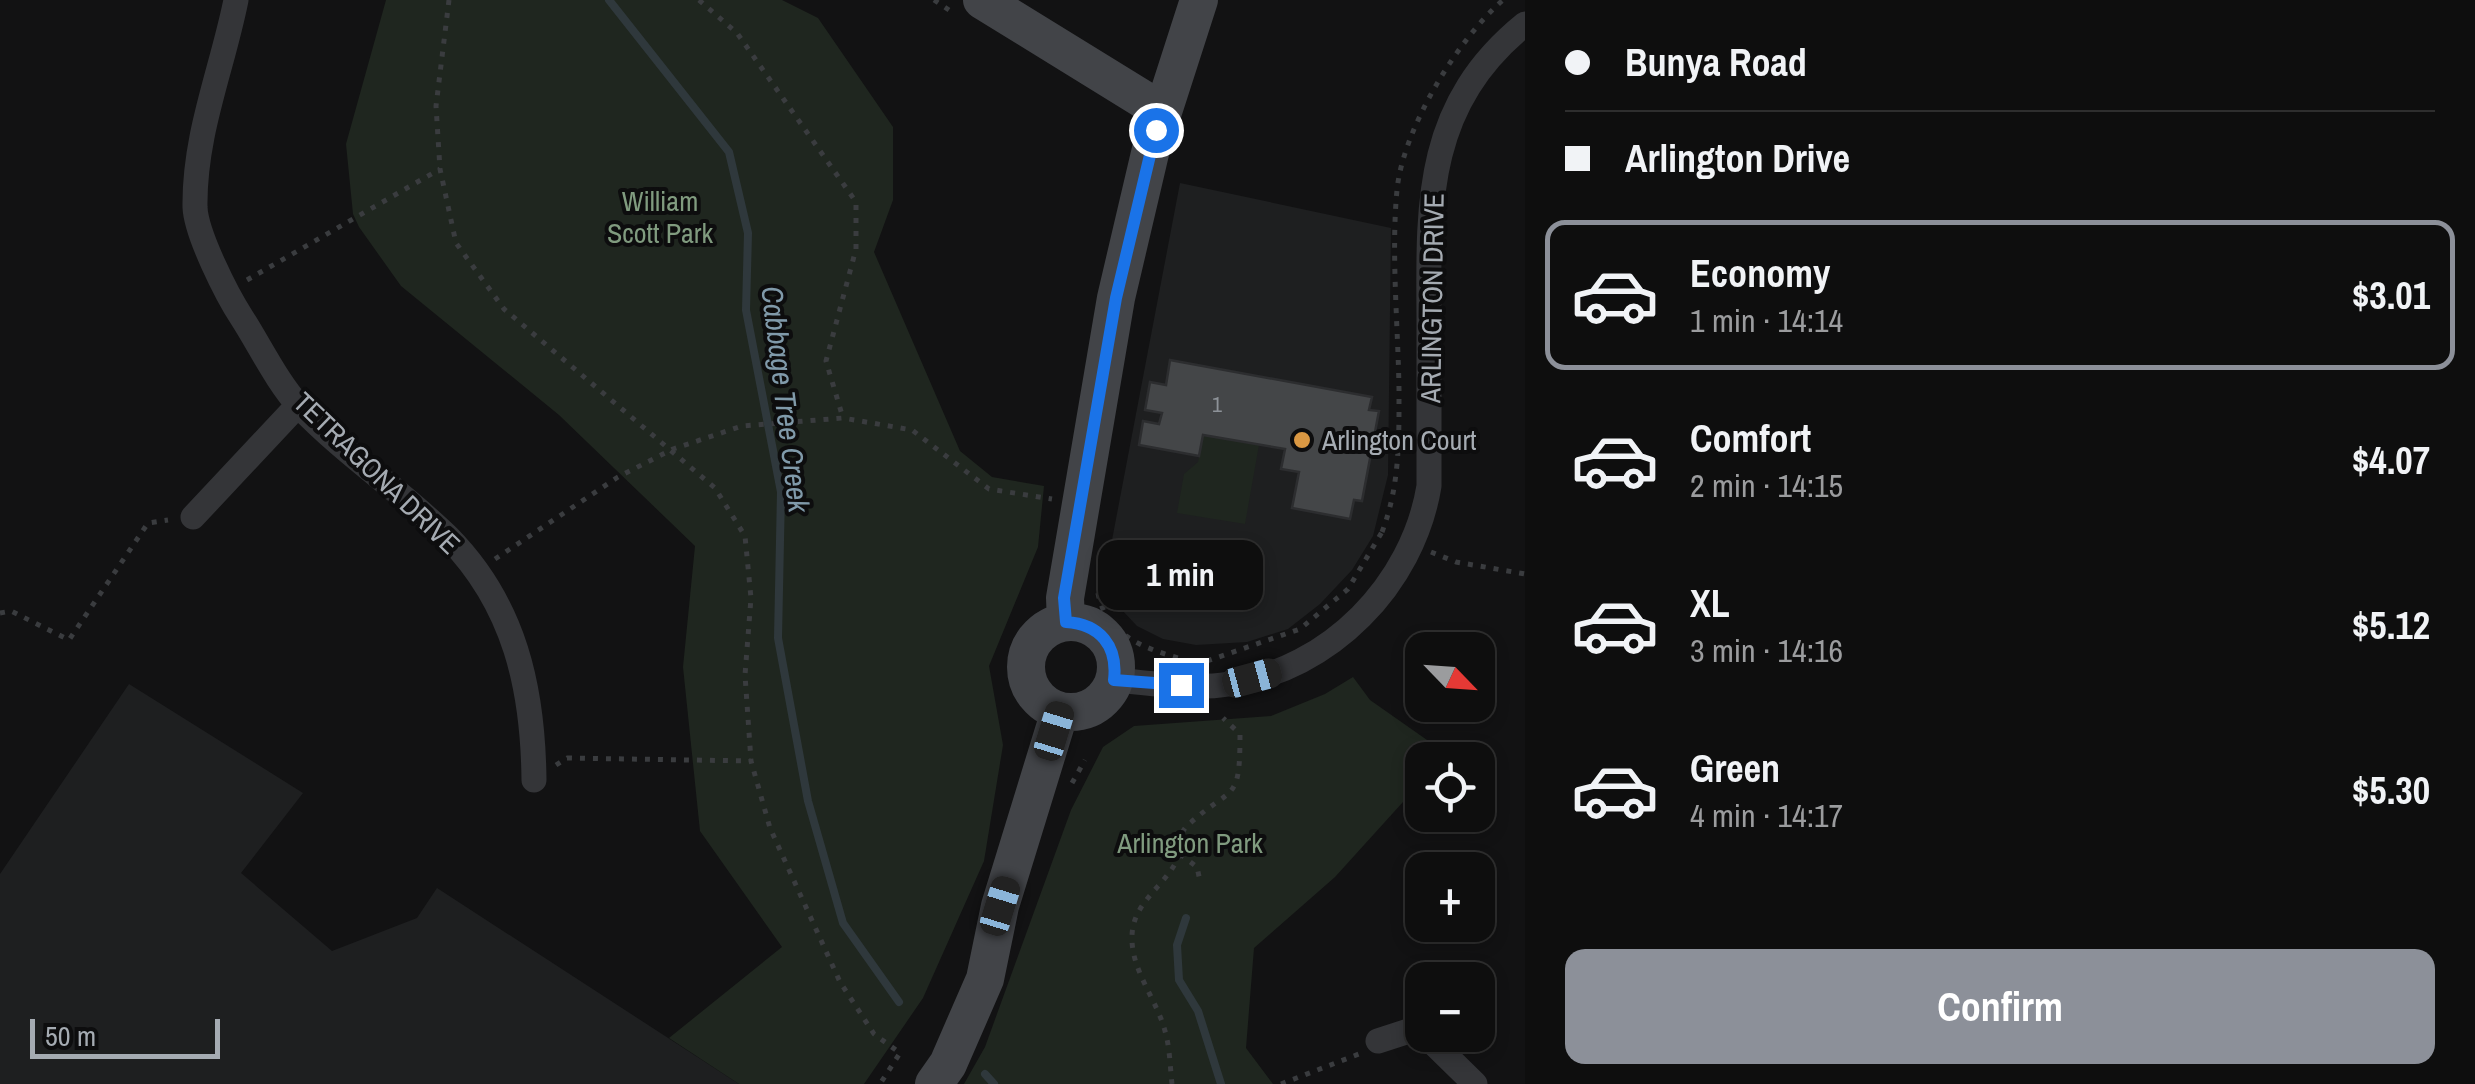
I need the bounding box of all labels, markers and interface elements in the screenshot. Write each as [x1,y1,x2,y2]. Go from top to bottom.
text: Bunya Road [1625,37,1807,88]
route start [1134,108,1179,153]
text: Arlington Drive [1625,133,1850,184]
park label: William Scott Park [607,182,713,252]
street label: ARLINGTON DRIVE [1411,193,1453,404]
text: Economy [1690,248,1830,299]
icon: car [1570,250,1660,340]
text: $3.01 [2352,270,2430,321]
water label: Cabbage Tree Creek [752,283,820,516]
text: 1 min · 14:14 [1690,299,1843,342]
street label: TETRAGONA DRIVE [285,384,469,562]
house number: 1 [1212,389,1222,419]
text: Comfort [1690,413,1811,464]
icon: car [1570,415,1660,505]
place label: Arlington Court [1321,421,1476,459]
marker: Arlington Court [1291,429,1313,451]
text: $4.07 [2352,435,2430,486]
text: 2 min · 14:15 [1690,464,1843,507]
callout: 1 min [1098,540,1264,610]
text: 1 min [1146,553,1215,596]
text: XL [1690,578,1730,629]
icon: car [1570,580,1660,670]
text: $5.12 [2352,600,2430,651]
text: 3 min · 14:16 [1690,629,1843,672]
north arrow [1405,632,1495,722]
map controls [1405,632,1495,1052]
car [1219,656,1285,700]
route end [1159,663,1204,708]
car [1031,698,1077,764]
button: locate [1405,742,1495,832]
text: Green [1690,743,1780,794]
icon: car [1570,745,1660,835]
text: $5.30 [2352,765,2430,816]
text: 4 min · 14:17 [1690,794,1843,837]
park label: Arlington Park [1116,824,1263,862]
button: + [1405,852,1495,942]
car [977,873,1023,939]
button: Confirm [1565,949,2435,1064]
button: − [1405,962,1495,1052]
scale bar [30,1014,220,1058]
text: 50 m [45,1017,96,1055]

